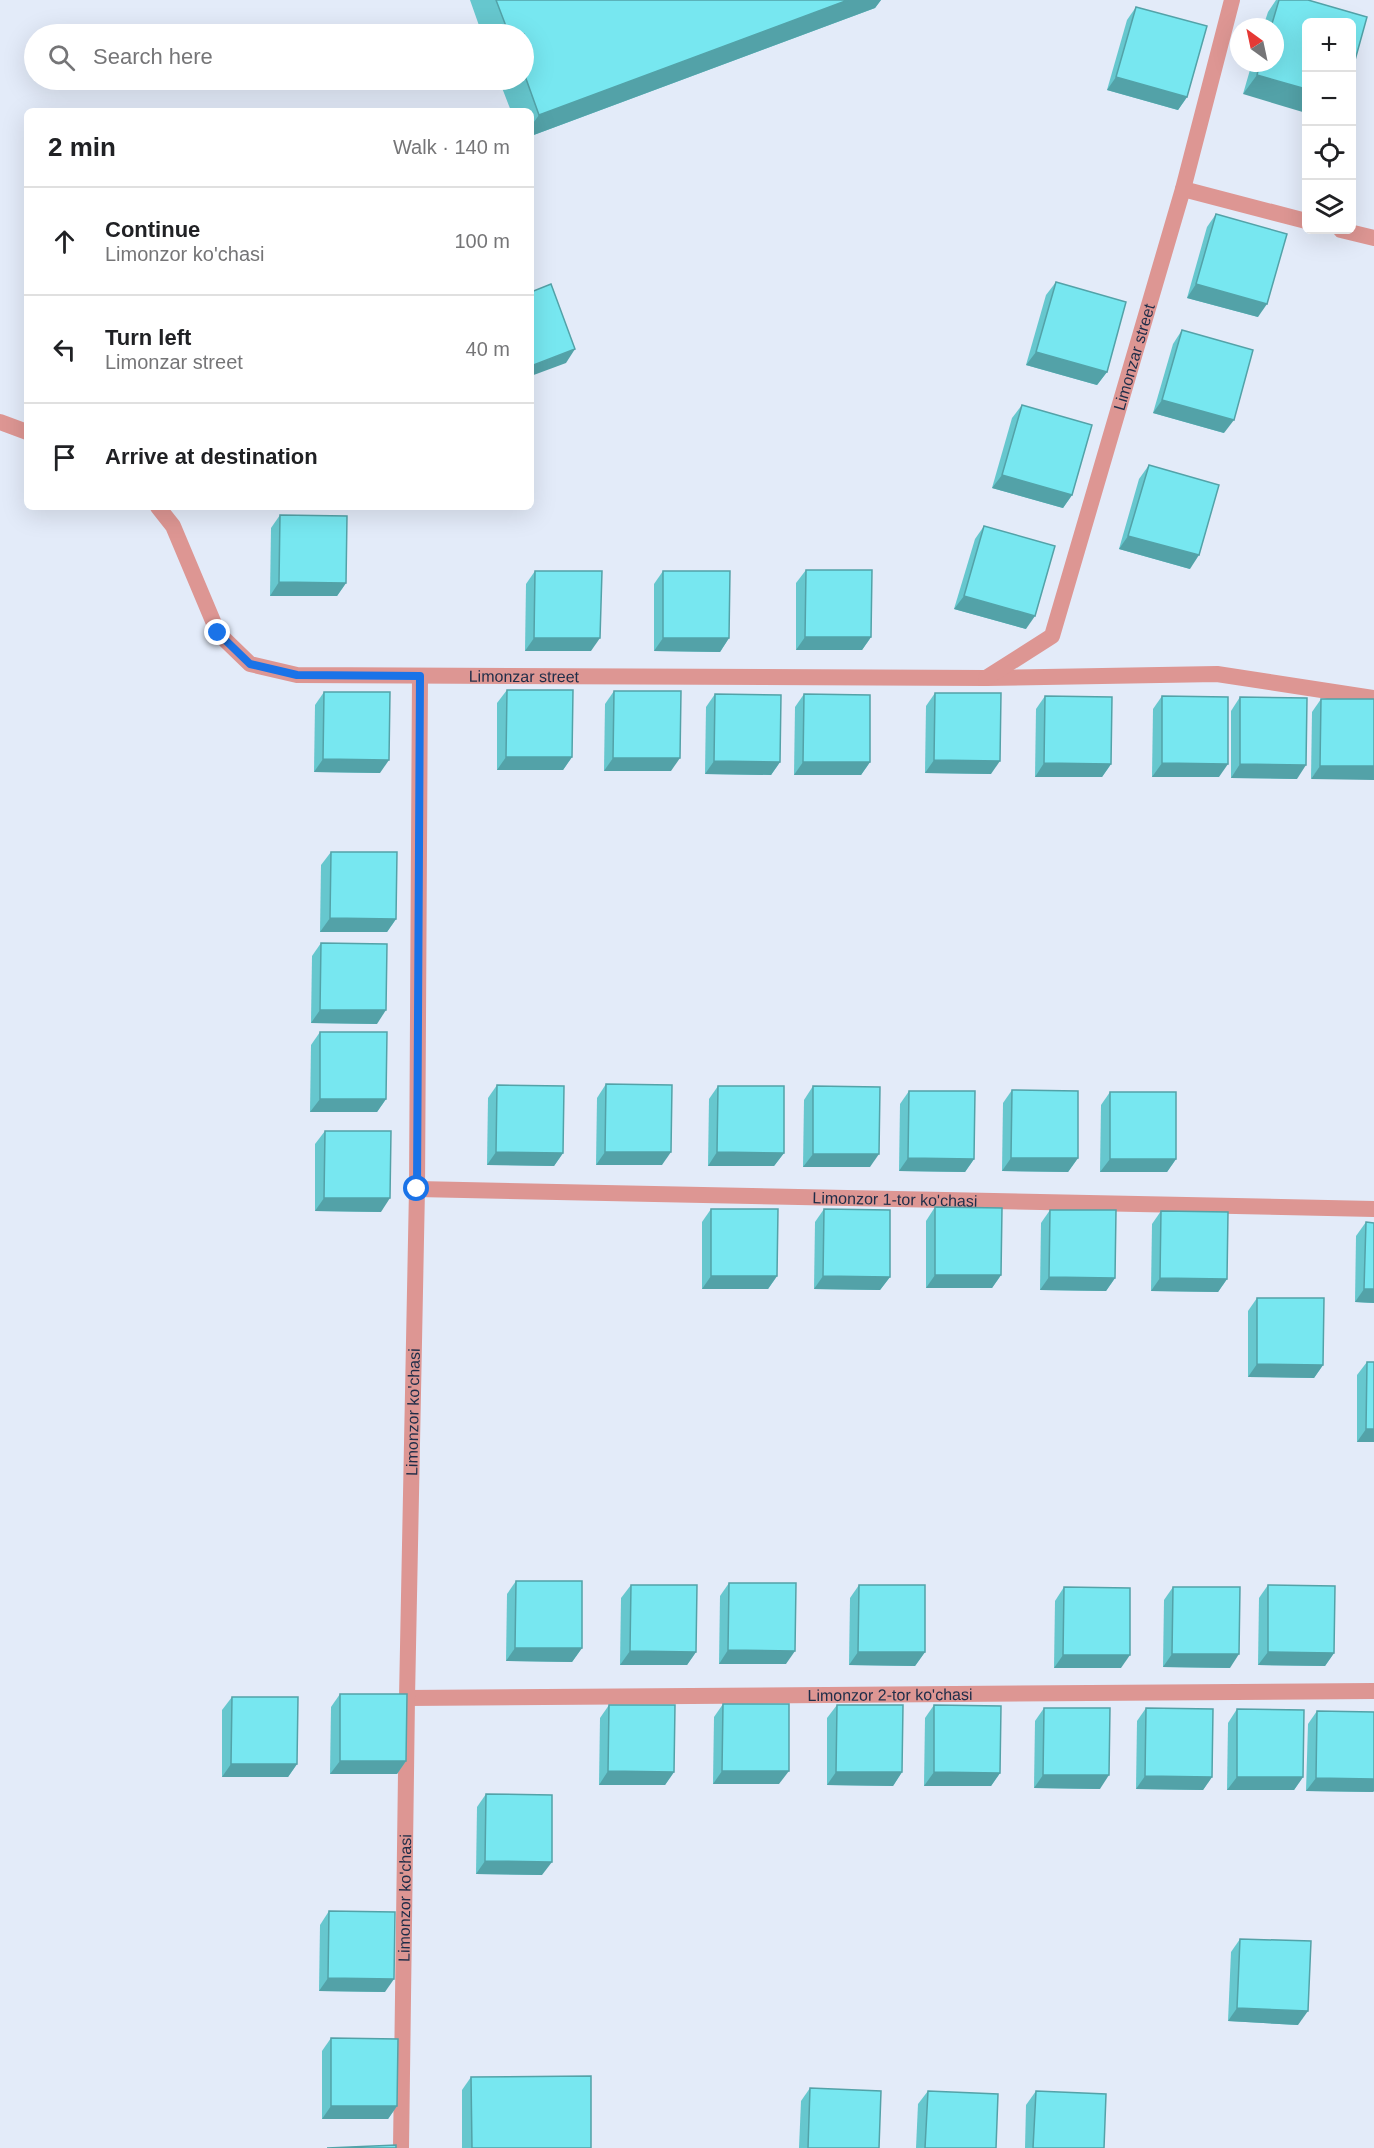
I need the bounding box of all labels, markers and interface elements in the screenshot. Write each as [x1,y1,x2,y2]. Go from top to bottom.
north arrow [1230,18,1284,72]
map controls [1302,18,1356,234]
button: + [1302,18,1356,72]
search box [24,24,534,90]
icon: search [45,41,78,74]
text: Search here [93,44,213,69]
button: − [1302,72,1356,126]
button: locate [1302,126,1356,180]
text: 2 min [48,132,116,162]
text: Walk · 140 m [393,136,510,158]
button: layers [1302,180,1356,234]
text: Continue [105,217,200,242]
icon: ahead [48,225,81,258]
text: 100 m [454,230,510,252]
text: Limonzor ko'chasi [105,243,264,265]
street label: Limonzar street [1111,301,1158,412]
text: Turn left [105,325,191,350]
icon: left [48,333,81,366]
text: 40 m [466,338,510,360]
text: Limonzar street [105,351,243,373]
icon: arrive [48,441,81,474]
text: Arrive at destination [105,444,318,469]
route end [204,619,230,645]
street label: Limonzar street [469,668,580,685]
route start [403,1175,429,1201]
street label: Limonzor 1-tor ko'chasi [812,1189,978,1210]
street label: Limonzor ko'chasi [403,1348,423,1476]
street label: Limonzor 2-tor ko'chasi [807,1686,973,1704]
street label: Limonzor ko'chasi [395,1834,414,1962]

